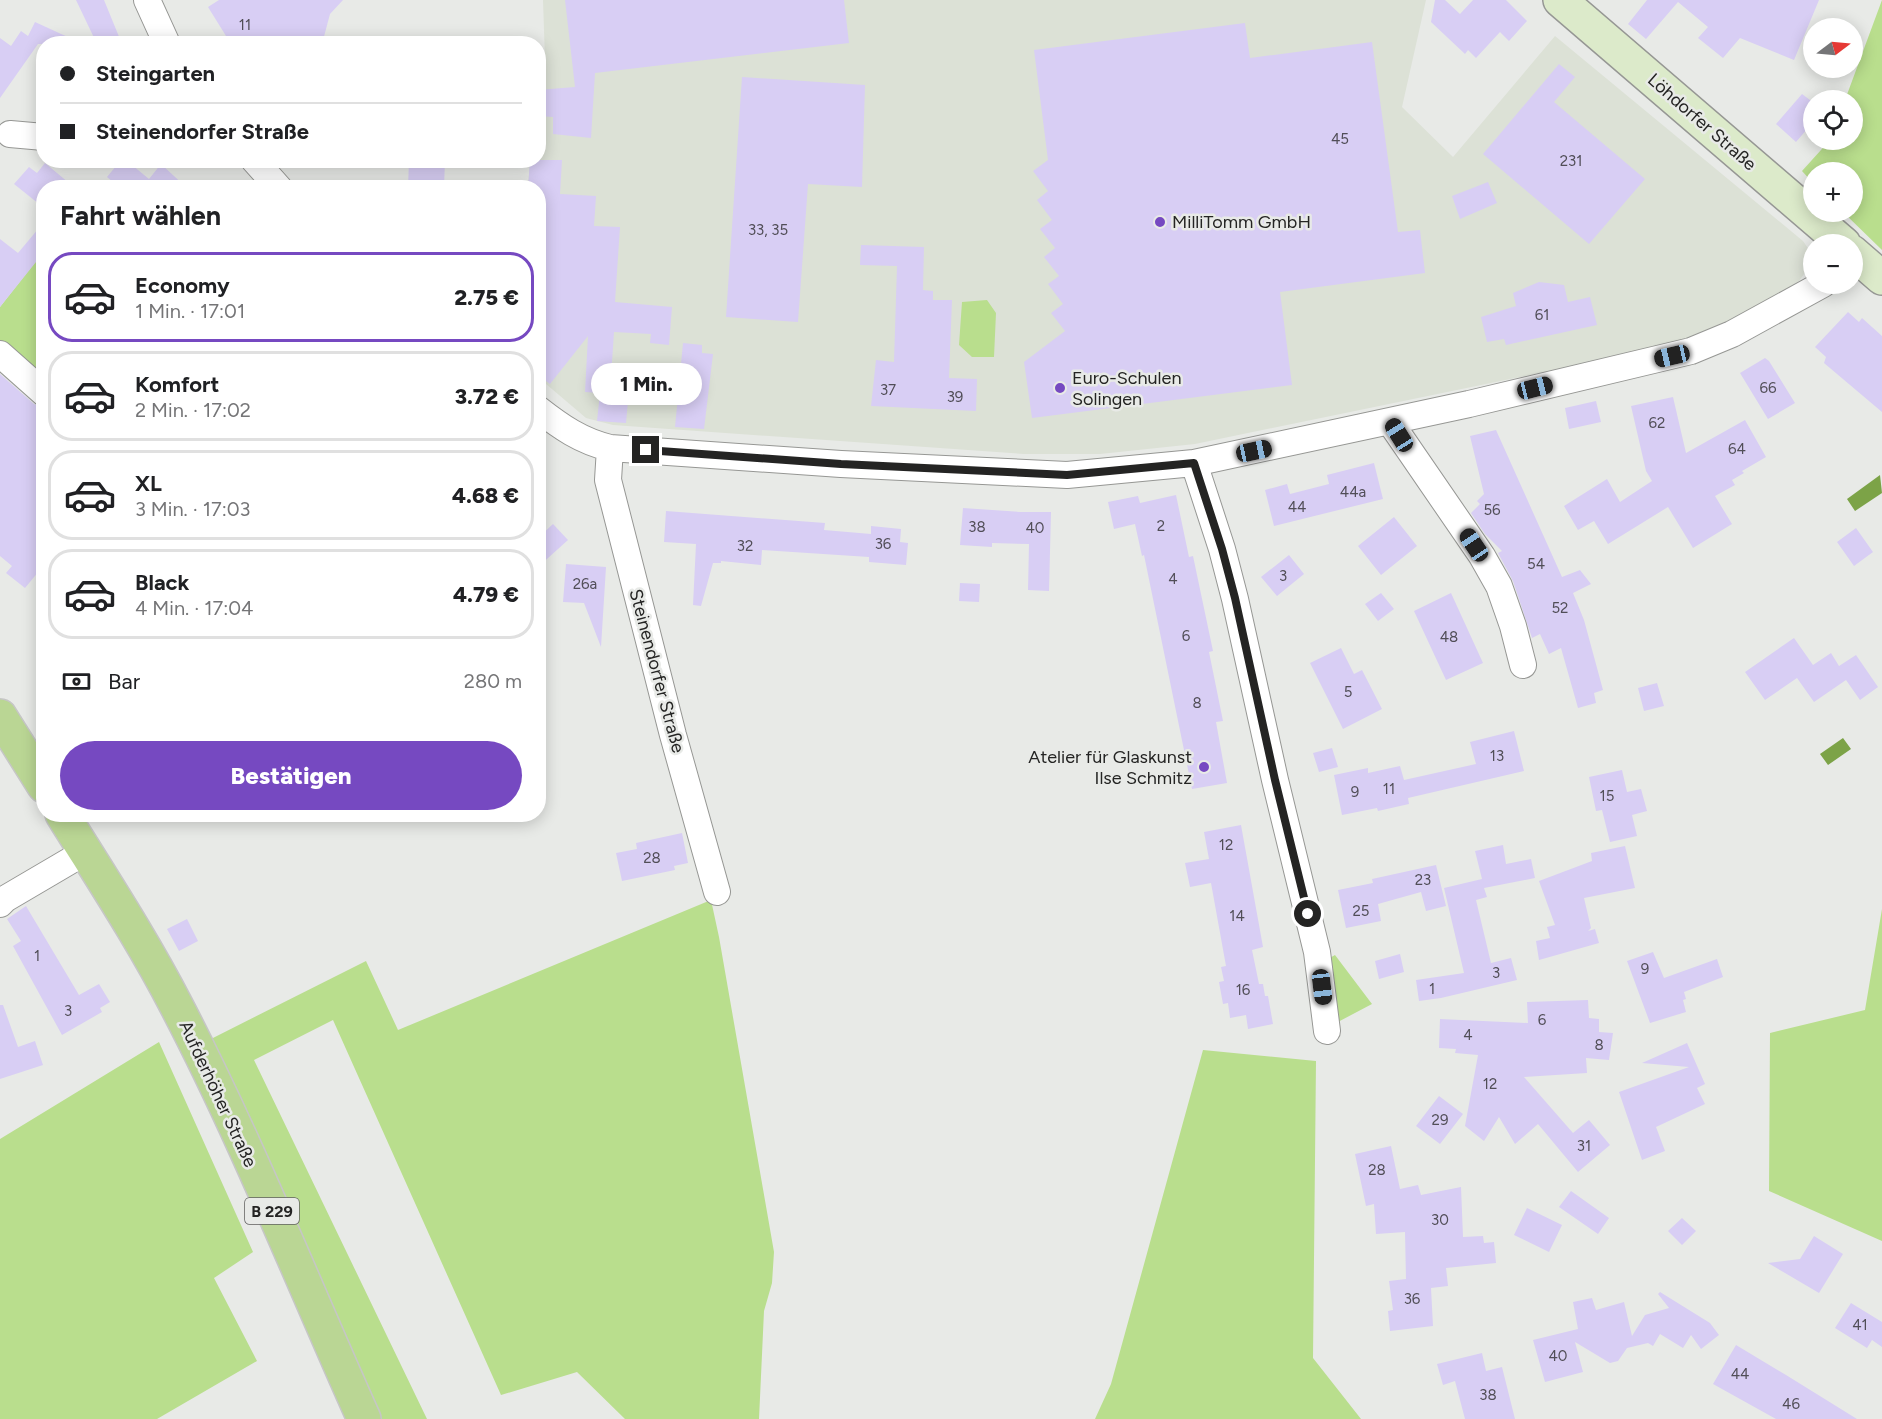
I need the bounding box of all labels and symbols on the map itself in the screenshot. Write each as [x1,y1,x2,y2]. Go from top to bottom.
house number: 11 [239,16,251,34]
north arrow [1803,18,1863,78]
street label: Löhdorfer Straße [1643,69,1761,175]
house number: 45 [1331,130,1349,148]
house number: 231 [1560,152,1582,170]
place label: MilliTomm GmbH [1172,211,1311,233]
marker: MilliTomm GmbH [1153,215,1167,229]
house number: 33, 35 [748,221,788,239]
house number: 61 [1535,306,1549,324]
car [1652,343,1692,369]
callout: 1 Min. [590,363,702,405]
place label: Euro-Schulen Solingen [1072,367,1181,410]
car [1515,375,1555,401]
house number: 66 [1760,379,1777,397]
house number: 37 [880,381,896,399]
marker: Euro-Schulen Solingen [1053,381,1067,395]
house number: 39 [947,388,963,406]
house number: 62 [1649,414,1665,432]
car [1382,415,1416,455]
route end [632,436,659,463]
car [1235,438,1273,464]
house number: 64 [1728,440,1746,458]
house number: 44a [1340,483,1366,501]
house number: 44 [1288,498,1306,516]
house number: 56 [1483,501,1501,519]
house number: 2 [1157,517,1165,535]
house number: 38 [968,518,986,536]
house number: 40 [1026,519,1044,537]
car [1456,525,1492,565]
house number: 36 [875,535,892,553]
house number: 32 [737,537,753,555]
house number: 54 [1527,555,1545,573]
house number: 3 [1279,567,1287,585]
house number: 4 [1168,570,1178,588]
house number: 26a [573,575,597,593]
street label: Steinendorfer Straße [625,587,690,756]
house number: 52 [1551,599,1569,617]
house number: 6 [1182,627,1191,645]
house number: 48 [1440,628,1458,646]
house number: 5 [1344,683,1352,701]
house number: 8 [1192,694,1202,712]
place label: Atelier für Glaskunst Ilse Schmitz [1028,746,1192,789]
house number: 13 [1490,747,1504,765]
marker: Atelier für Glaskunst Ilse Schmitz [1197,760,1211,774]
house number: 11 [1383,780,1395,798]
house number: 9 [1351,783,1359,801]
house number: 15 [1600,787,1614,805]
house number: 12 [1219,836,1233,854]
house number: 28 [643,849,661,867]
house number: 23 [1415,871,1431,889]
route start [1294,900,1321,927]
house number: 25 [1352,902,1370,920]
house number: 14 [1229,907,1245,925]
house number: 1 [34,947,40,965]
house number: 9 [1641,960,1649,978]
house number: 3 [1492,964,1500,982]
car [1311,968,1333,1006]
house number: 1 [1429,980,1435,998]
house number: 16 [1236,981,1251,999]
house number: 3 [64,1002,72,1020]
house number: 6 [1538,1011,1547,1029]
street label: Aufderhöher Straße [174,1017,262,1171]
house number: 4 [1463,1026,1473,1044]
house number: 8 [1594,1036,1604,1054]
house number: 12 [1483,1075,1497,1093]
house number: 29 [1432,1111,1448,1129]
house number: 31 [1577,1137,1591,1155]
house number: 28 [1368,1161,1386,1179]
road number: B 229 [245,1198,299,1224]
house number: 30 [1431,1211,1449,1229]
house number: 36 [1404,1290,1421,1308]
house number: 41 [1852,1316,1868,1334]
house number: 40 [1549,1347,1567,1365]
house number: 44 [1731,1365,1749,1383]
house number: 38 [1479,1386,1497,1404]
house number: 46 [1782,1395,1800,1413]

